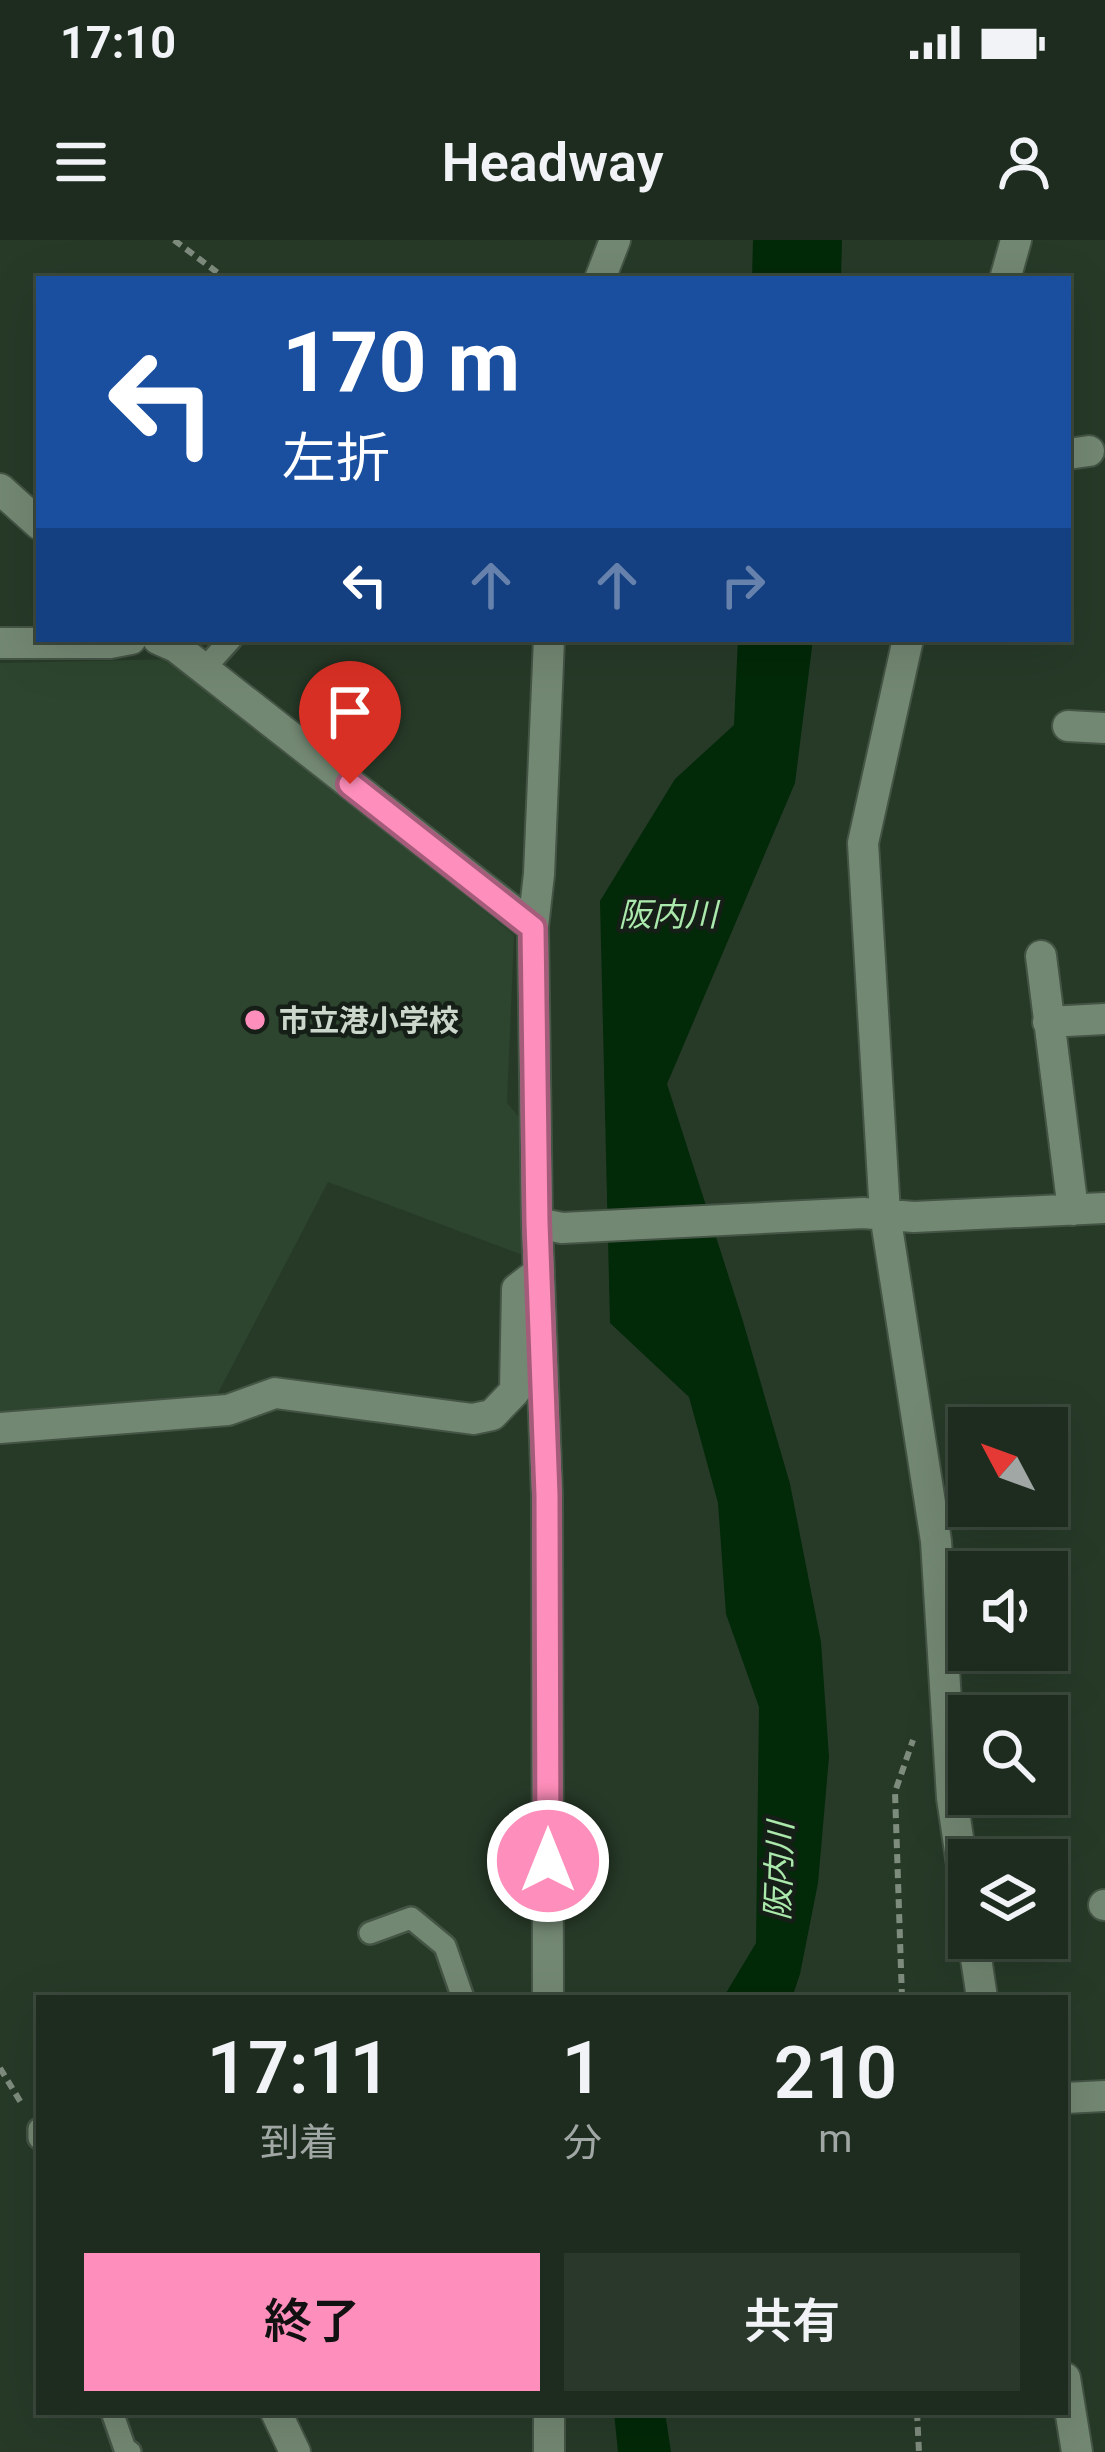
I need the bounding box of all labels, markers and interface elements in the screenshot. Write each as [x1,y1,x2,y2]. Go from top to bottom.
text: 17:10 [60,16,176,69]
icon: menu [48,129,114,195]
icon: person [991,129,1057,195]
text: Headway [442,131,664,194]
text: 170 m [282,313,520,412]
icon: left [84,324,240,480]
text: 左折 [282,427,390,490]
icon: left [332,552,398,618]
icon: ahead [458,552,524,618]
icon: ahead [584,552,650,618]
icon: right [710,552,776,618]
pin [299,661,401,784]
icon: arrive [317,679,383,745]
water label: 阪内川 [619,895,721,934]
place label: 市立港小学校 [279,1003,459,1038]
marker: 市立港小学校 [242,1007,268,1033]
north arrow [948,1407,1068,1527]
map controls [948,1407,1068,1959]
button: sound [948,1551,1068,1671]
button: search [948,1695,1068,1815]
position arrow [485,1798,611,1924]
water label: 阪内川 [758,1818,800,1921]
button: layers [948,1839,1068,1959]
text: 17:11 [207,2026,391,2111]
text: 1 [562,2026,603,2111]
text: 210 [774,2031,897,2116]
text: m [818,2116,853,2162]
text: 到着 [260,2120,338,2166]
text: 分 [563,2120,602,2166]
button: 終了 [84,2253,540,2391]
button: 共有 [564,2253,1020,2391]

